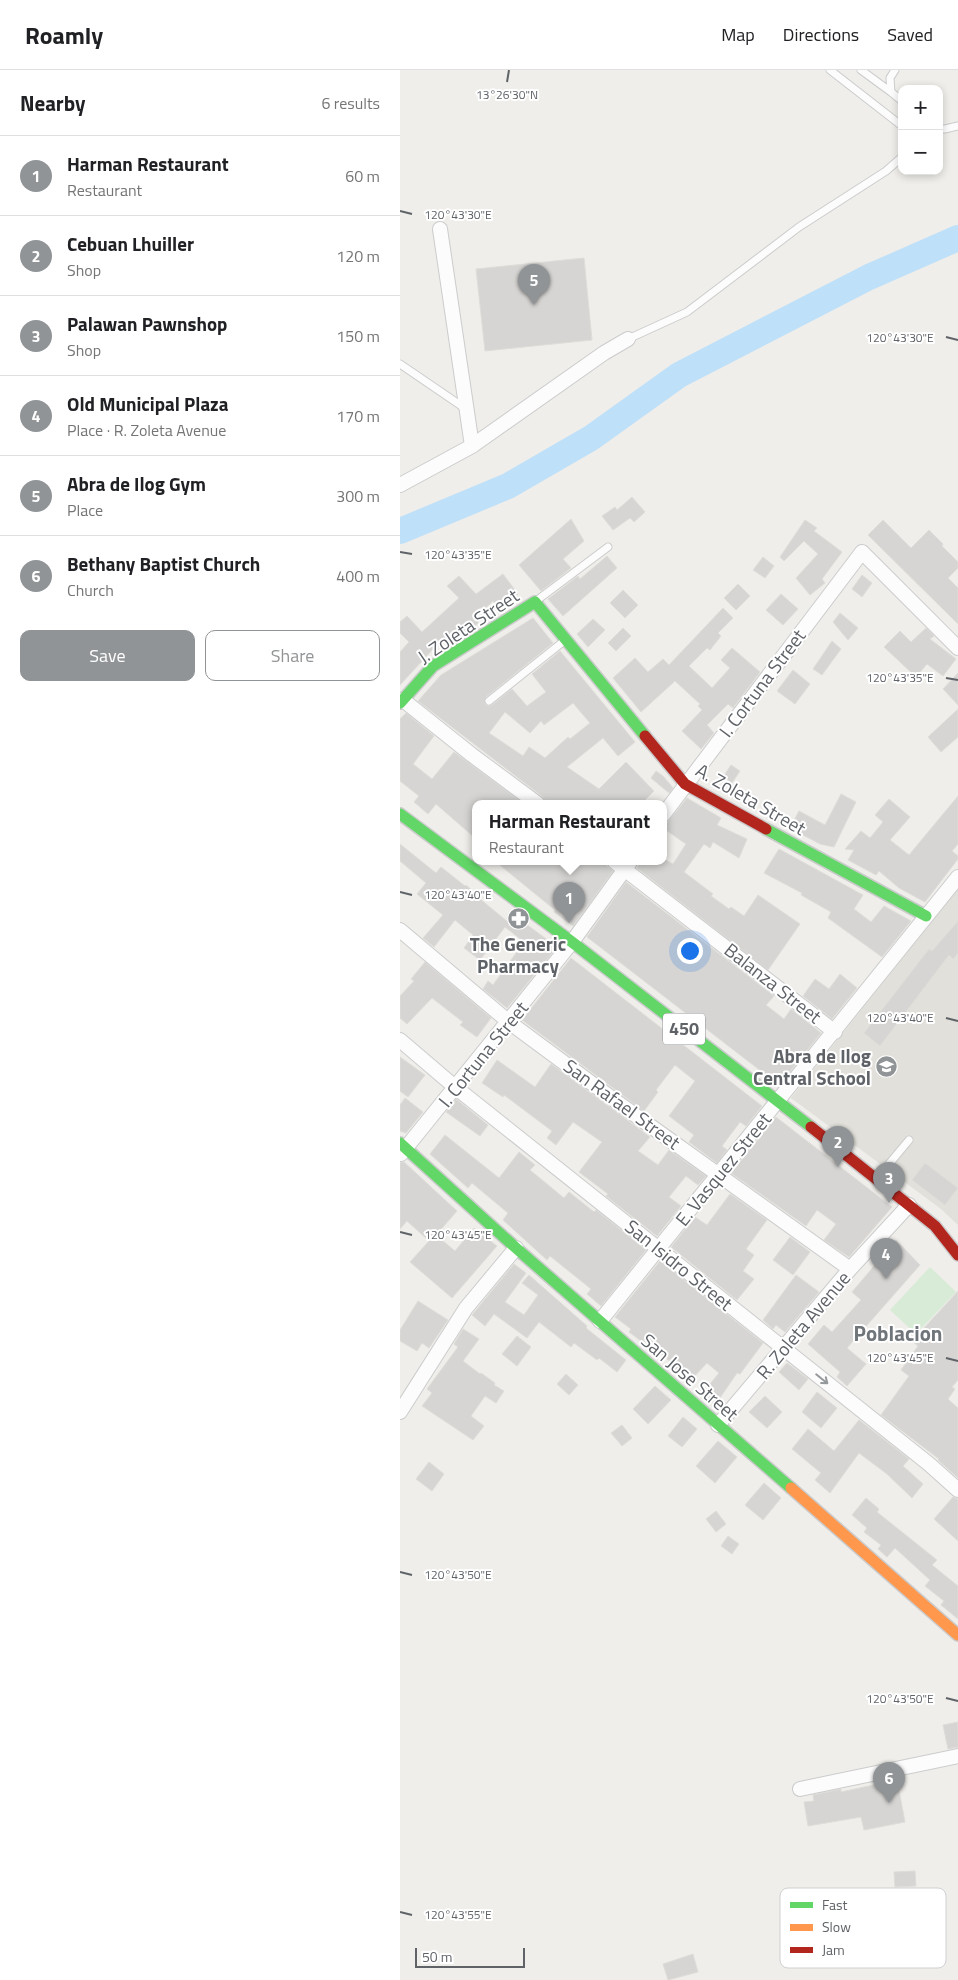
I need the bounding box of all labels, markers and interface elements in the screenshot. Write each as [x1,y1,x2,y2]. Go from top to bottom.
text: Roamly [25,17,103,53]
text: Map [721,21,755,48]
text: Directions [783,21,859,48]
text: Saved [887,21,933,48]
text: 13°26'30"N [476,85,538,104]
map controls [898,85,943,175]
button: + [898,85,943,130]
text: Nearby [20,87,85,119]
text: 6 results [321,91,380,115]
button: − [898,130,943,175]
text: Harman Restaurant [67,149,229,178]
text: 1 [32,164,40,188]
text: 60 m [345,164,380,188]
text: Restaurant [67,178,142,202]
text: 120°43'30"E [424,205,492,224]
text: Cebuan Lhuiller [67,229,194,258]
text: 2 [32,244,40,268]
text: 120 m [336,244,380,268]
text: Shop [67,258,101,282]
pin: 5 [518,264,550,305]
text: Palawan Pawnshop [67,309,227,338]
text: 3 [32,324,40,348]
text: 150 m [336,324,380,348]
text: 120°43'30"E [866,328,934,347]
text: Shop [67,338,101,362]
text: Old Municipal Plaza [67,389,228,418]
text: 4 [32,404,40,428]
text: 170 m [336,404,380,428]
text: Place · R. Zoleta Avenue [67,418,226,442]
text: Abra de Ilog Gym [67,469,206,498]
text: 5 [32,484,40,508]
text: 300 m [336,484,380,508]
text: Place [67,498,103,522]
text: 120°43'35"E [424,545,492,564]
text: Bethany Baptist Church [67,549,260,578]
text: 6 [32,564,40,588]
text: 400 m [336,564,380,588]
text: Church [67,578,114,602]
street label: J. Zoleta Street [411,581,525,670]
street label: I. Cortuna Street [711,622,812,743]
button: Save [20,630,195,681]
button: Share [205,630,380,681]
text: 120°43'35"E [866,668,934,687]
street label: A. Zoleta Street [691,755,812,842]
popup [472,800,667,865]
text: Harman Restaurant [489,806,650,835]
text: Restaurant [489,835,564,859]
pin: 1 [553,882,585,923]
text: 120°43'40"E [424,885,492,904]
pharmacy icon: The Generic Pharmacy [506,906,530,930]
place label: The Generic Pharmacy [470,929,566,980]
street label: Balanza Street [718,935,828,1030]
your location [677,938,703,964]
street label: I. Cortuna Street [431,994,535,1113]
text: 120°43'40"E [866,1008,934,1027]
road number: 450 [663,1014,705,1044]
place label: Abra de Ilog Central School [753,1041,871,1092]
street label: San Rafael Street [558,1051,687,1156]
school or university icon: Abra de Ilog Central School [875,1055,899,1079]
street label: E. Vasquez Street [668,1105,778,1232]
pin: 2 [822,1126,854,1167]
pin: 3 [873,1162,905,1203]
street label: San Isidro Street [619,1212,740,1317]
text: 120°43'45"E [424,1225,492,1244]
pin: 4 [870,1238,902,1279]
street label: R. Zoleta Avenue [749,1264,857,1385]
district label: Poblacion [854,1317,942,1349]
street label: San Jose Street [635,1326,746,1428]
text: 120°43'45"E [866,1348,934,1367]
one-way arrow [815,1373,828,1384]
text: 120°43'50"E [424,1565,492,1584]
text: 120°43'50"E [866,1689,934,1708]
pin: 6 [873,1762,905,1803]
legend [780,1888,946,1968]
text: Fast [822,1894,847,1915]
text: 120°43'55"E [424,1905,492,1924]
text: Slow [822,1916,851,1937]
text: Jam [822,1939,845,1960]
scale bar [415,1945,525,1968]
text: 50 m [422,1946,452,1967]

